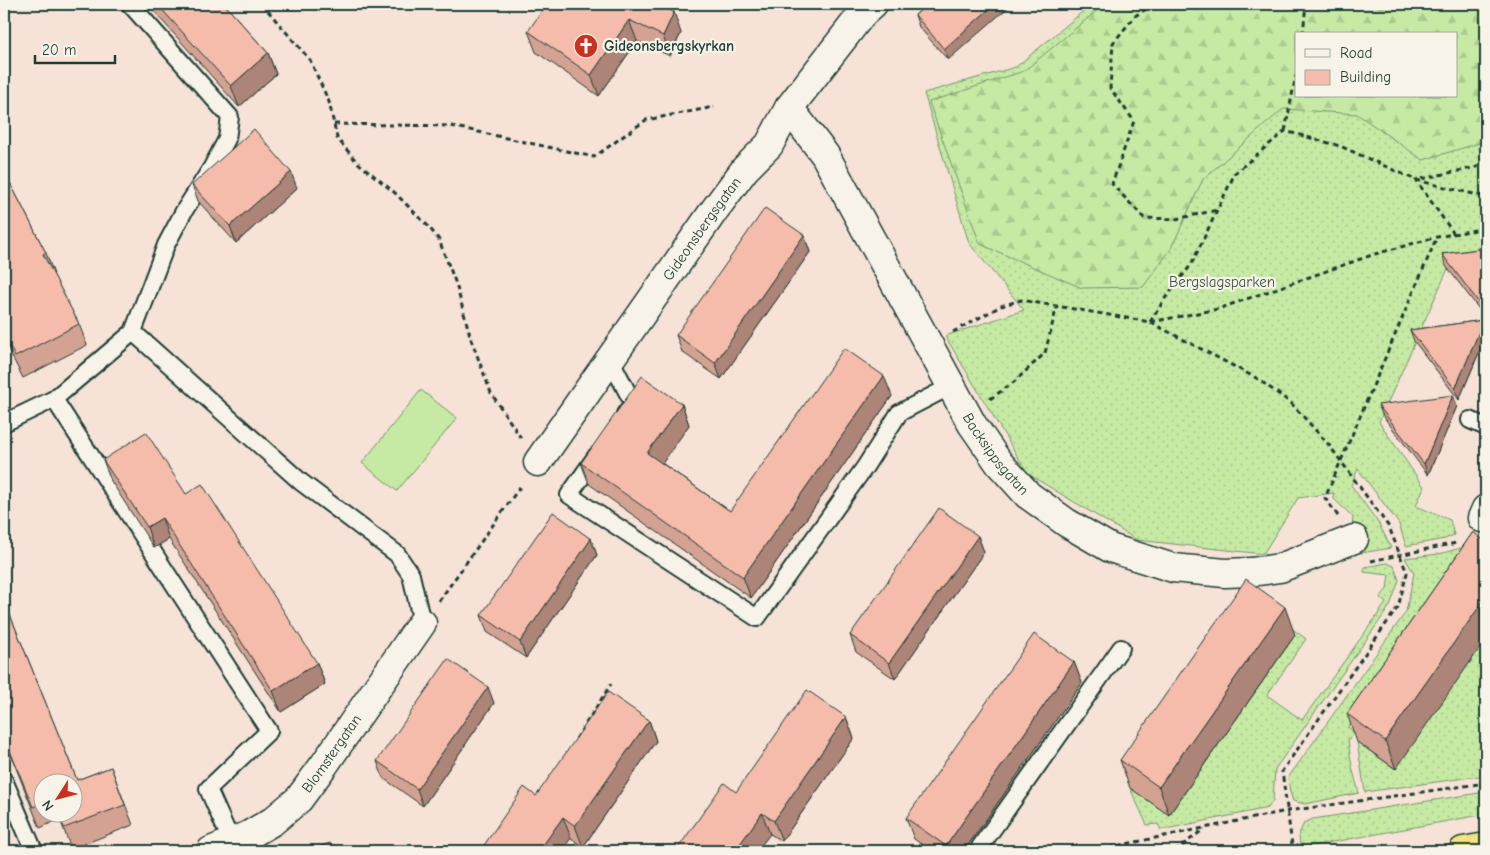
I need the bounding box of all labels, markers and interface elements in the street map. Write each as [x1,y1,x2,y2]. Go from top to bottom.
scale bar [35,32,115,64]
legend [1295,32,1458,98]
church icon: Gideonsbergskyrkan [573,33,599,59]
place label: Gideonsbergskyrkan [604,37,734,55]
text: 20 m [42,41,76,59]
text: Road [1340,44,1372,62]
text: Building [1340,68,1391,86]
street label: Gideonsbergsgatan [659,173,745,284]
park label: Bergslagsparken [1169,273,1275,291]
street label: Backsippsgatan [959,410,1033,499]
street label: Blomstergatan [298,711,365,796]
north arrow [32,772,82,822]
text: N [38,797,57,814]

